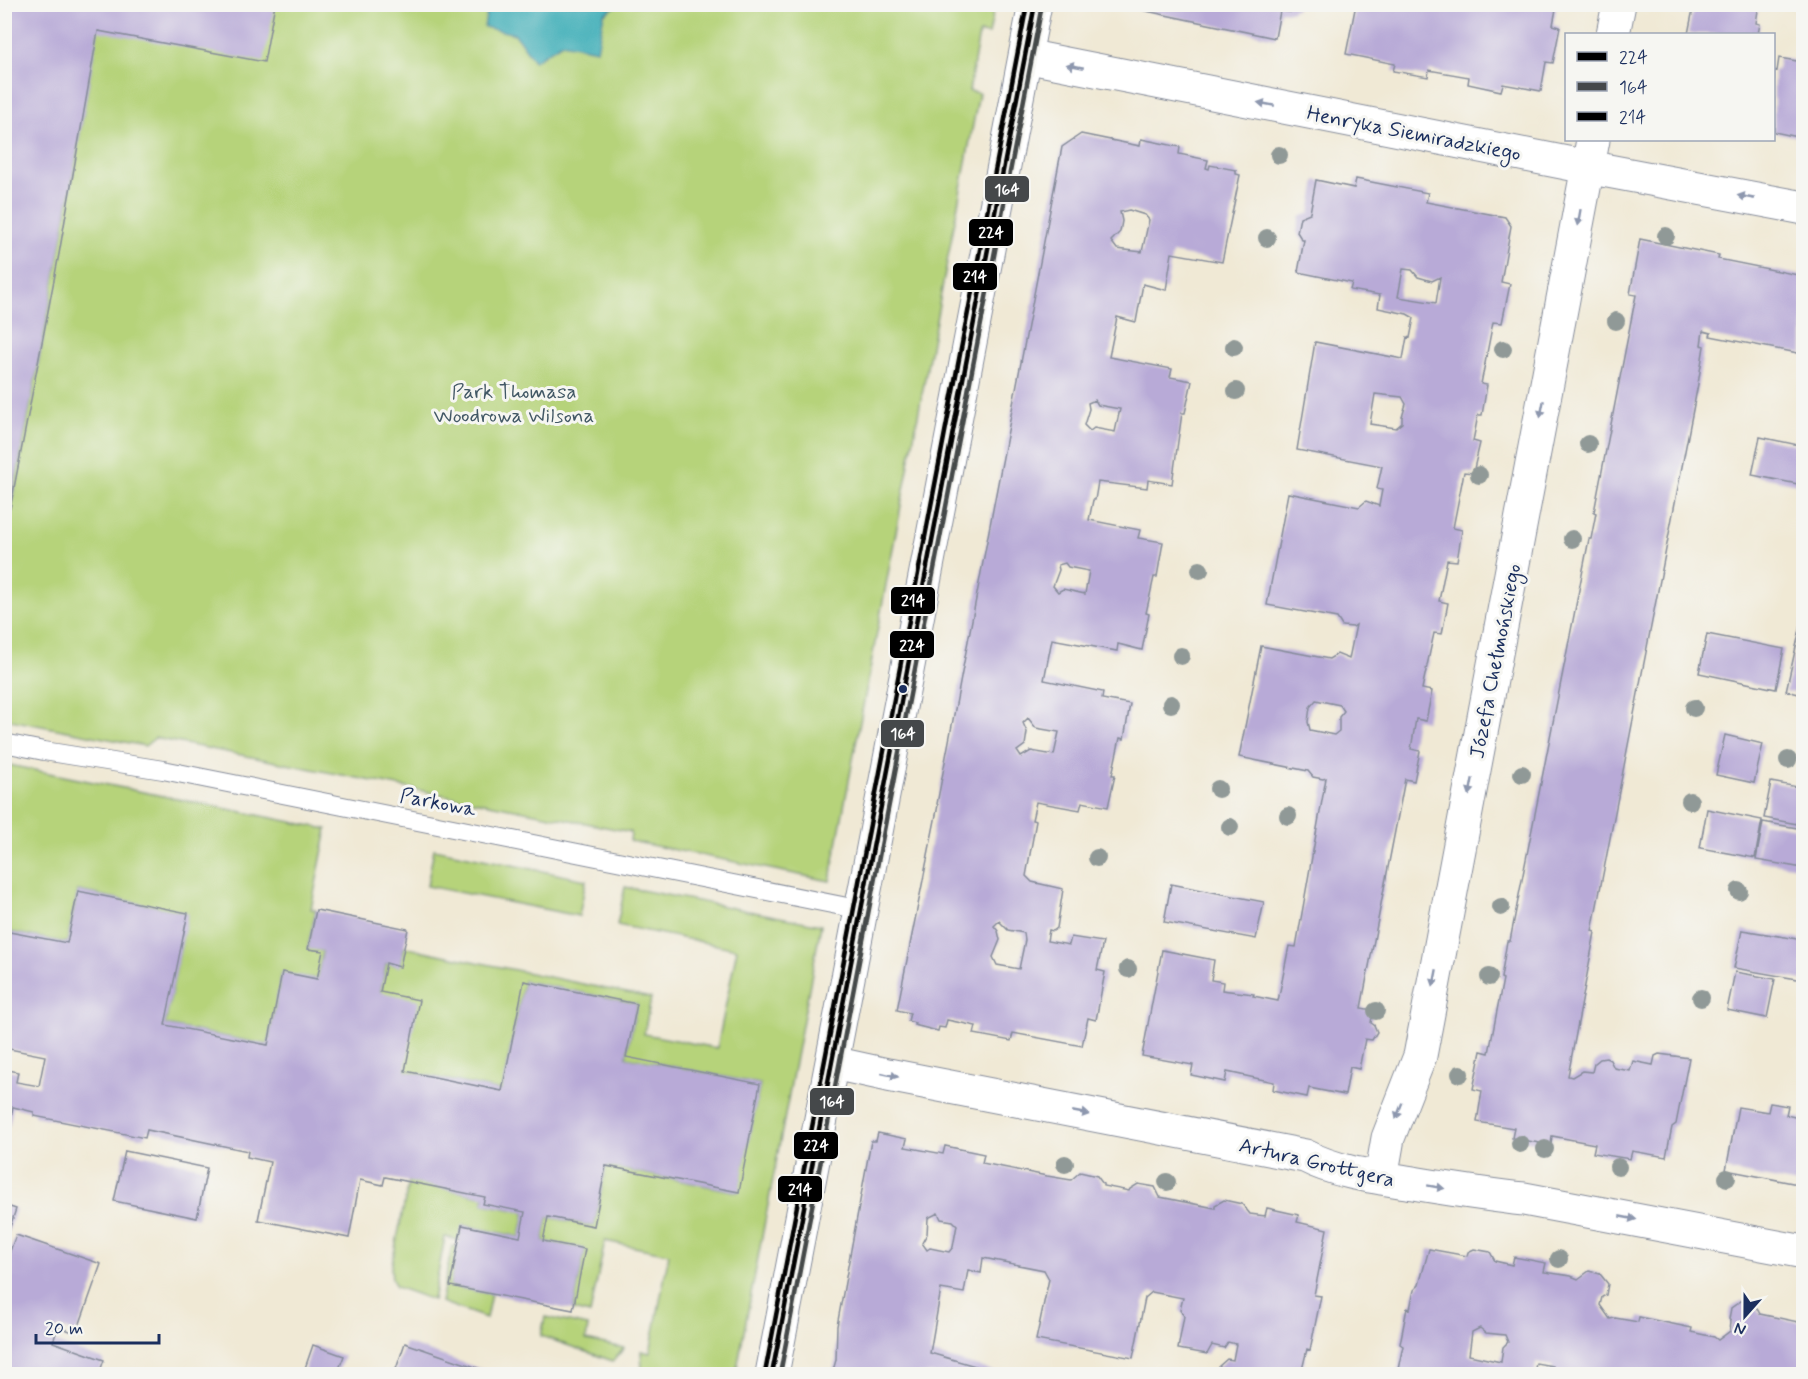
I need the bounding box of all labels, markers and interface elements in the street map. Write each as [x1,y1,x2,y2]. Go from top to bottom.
legend [1565,33,1775,141]
text: 224 [1619,46,1648,70]
one-way arrow [1065,61,1084,70]
text: 164 [1619,76,1648,100]
one-way arrow [1256,99,1275,108]
street label: Henryka Siemiradzkiego [1304,99,1523,169]
text: 214 [1619,106,1647,130]
line badge: 164 [984,175,1030,203]
text: 164 [994,180,1020,201]
one-way arrow [1736,192,1755,201]
one-way arrow [1574,208,1583,227]
line badge: 224 [968,218,1014,247]
text: 224 [978,223,1004,244]
line badge: 214 [952,262,998,291]
text: 214 [963,267,988,288]
park label: Park Thomasa Woodrowa Wilsona [434,378,594,430]
one-way arrow [1538,400,1547,419]
street label: Józefa Chełmońskiego [1463,561,1530,761]
line badge: 214 [890,586,936,615]
text: 214 [901,591,926,612]
line badge: 224 [889,630,935,659]
text: 224 [899,636,925,657]
unlabelled marker [897,683,909,695]
line badge: 164 [880,719,925,748]
text: 164 [890,724,916,745]
one-way arrow [1466,777,1475,796]
street label: Parkowa [397,782,479,824]
one-way arrow [1430,969,1439,988]
one-way arrow [880,1071,899,1081]
line badge: 164 [809,1087,855,1116]
text: 164 [819,1092,845,1113]
one-way arrow [1393,1102,1403,1120]
one-way arrow [1072,1109,1091,1118]
line badge: 224 [793,1131,839,1160]
street label: Artura Grottgera [1236,1131,1397,1194]
text: 224 [803,1136,829,1157]
line badge: 214 [777,1175,823,1203]
text: 214 [788,1180,813,1201]
one-way arrow [1426,1183,1445,1192]
one-way arrow [1619,1214,1638,1223]
north arrow [1715,1286,1775,1346]
scale bar [36,1307,159,1345]
text: 20 m [45,1317,83,1341]
text: N [1731,1317,1749,1340]

